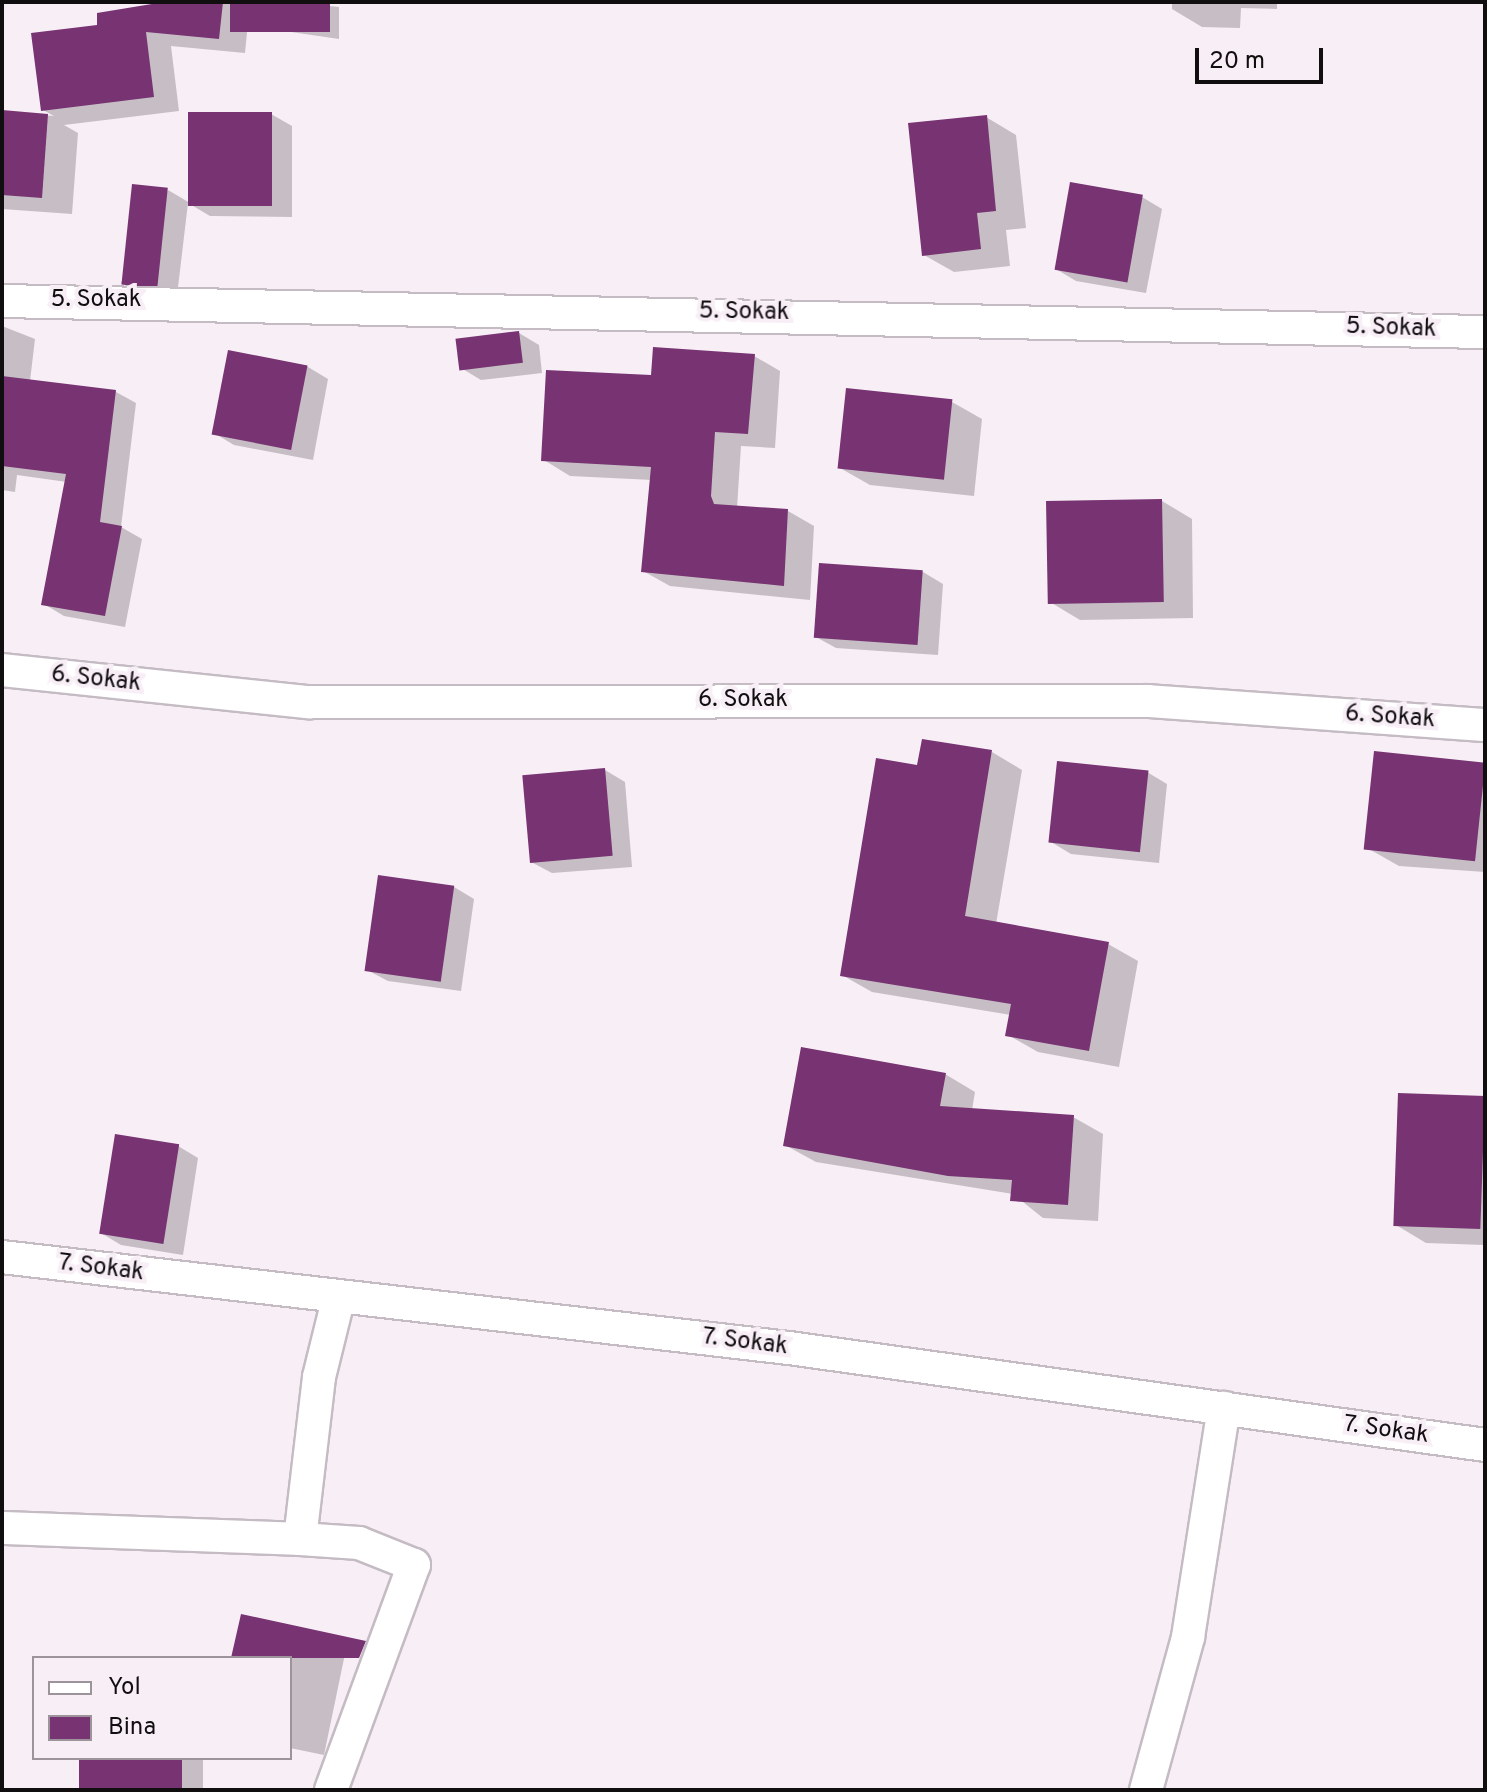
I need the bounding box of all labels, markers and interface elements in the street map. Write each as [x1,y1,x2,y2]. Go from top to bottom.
scale bar [1199,32,1327,82]
text: 20 m [1209,47,1265,77]
street label: 5. Sokak [51,287,141,315]
street label: 5. Sokak [698,298,790,328]
street label: 5. Sokak [1345,313,1437,345]
street label: 6. Sokak [50,661,142,699]
street label: 6. Sokak [698,687,788,715]
street label: 6. Sokak [1344,700,1436,736]
street label: 7. Sokak [57,1249,145,1289]
street label: 7. Sokak [701,1323,789,1363]
street label: 7. Sokak [1341,1411,1431,1451]
legend [32,1656,292,1760]
text: Yol [108,1673,141,1703]
text: Bina [108,1713,156,1743]

